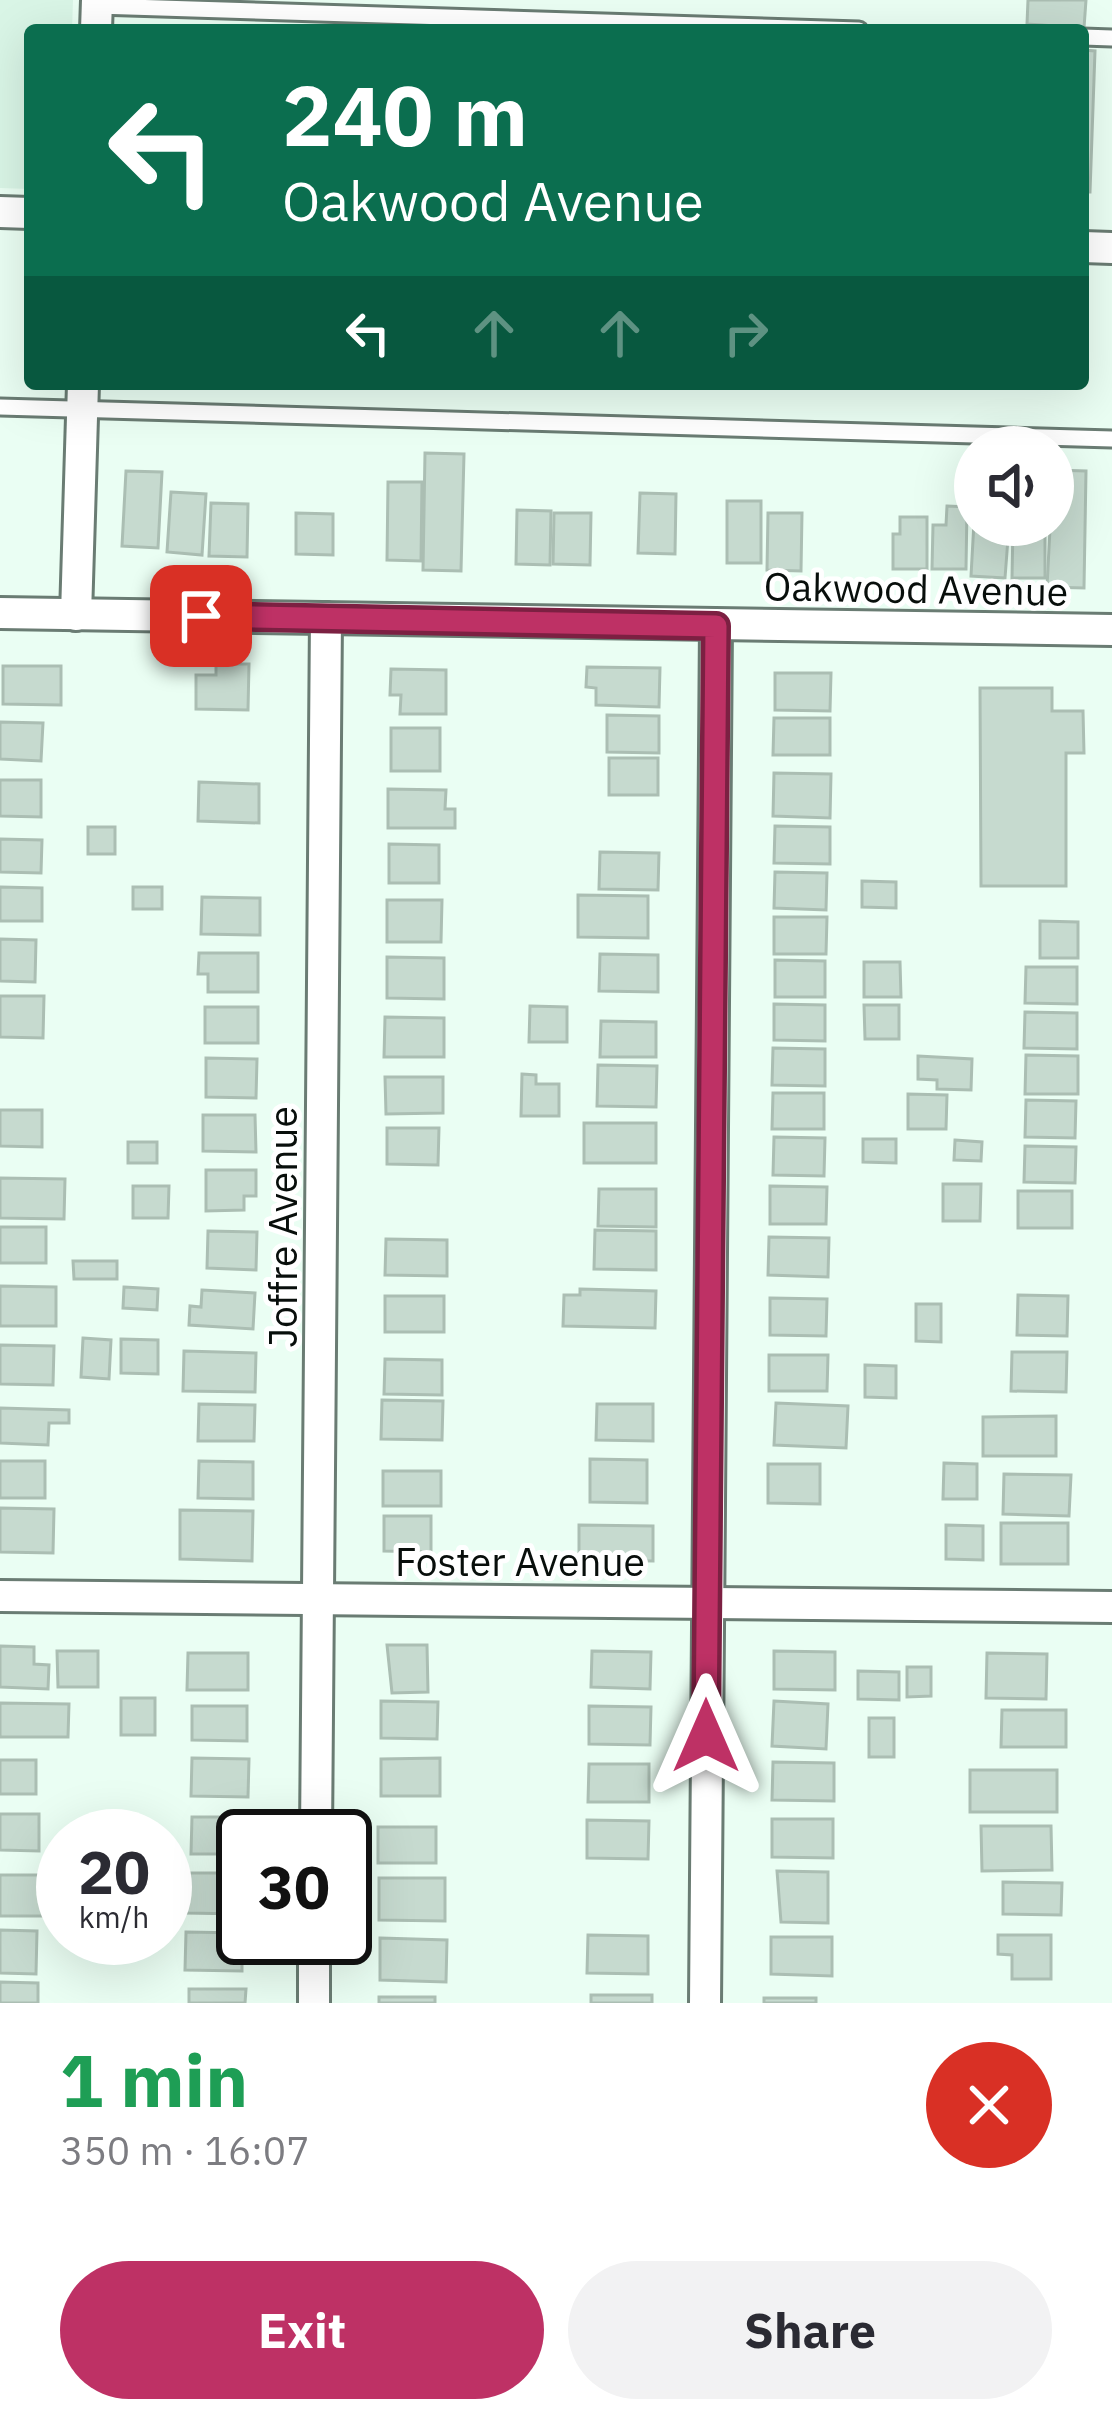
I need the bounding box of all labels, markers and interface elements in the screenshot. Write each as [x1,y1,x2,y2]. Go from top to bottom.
text: 240 m [282,60,528,169]
icon: left [84,72,240,228]
text: Oakwood Avenue [282,166,704,236]
icon: left [335,300,401,366]
icon: ahead [461,300,527,366]
icon: ahead [587,300,653,366]
icon: right [713,300,779,366]
map controls [954,426,1074,546]
button: sound [954,426,1074,546]
street label: Oakwood Avenue [763,560,1069,617]
pin [150,565,252,667]
icon: arrive [168,583,234,649]
street label: Joffre Avenue [257,1106,308,1348]
street label: Foster Avenue [395,1536,645,1587]
position arrow [643,1673,769,1799]
speed limit sign: 30 [216,1809,372,1965]
text: 20 [78,1832,150,1911]
text: km/h [79,1897,149,1936]
text: 1 min [60,2033,248,2127]
button: close [926,2042,1052,2168]
text: 350 m · 16:07 [60,2125,310,2176]
button: Exit [60,2261,544,2399]
button: Share [568,2261,1052,2399]

